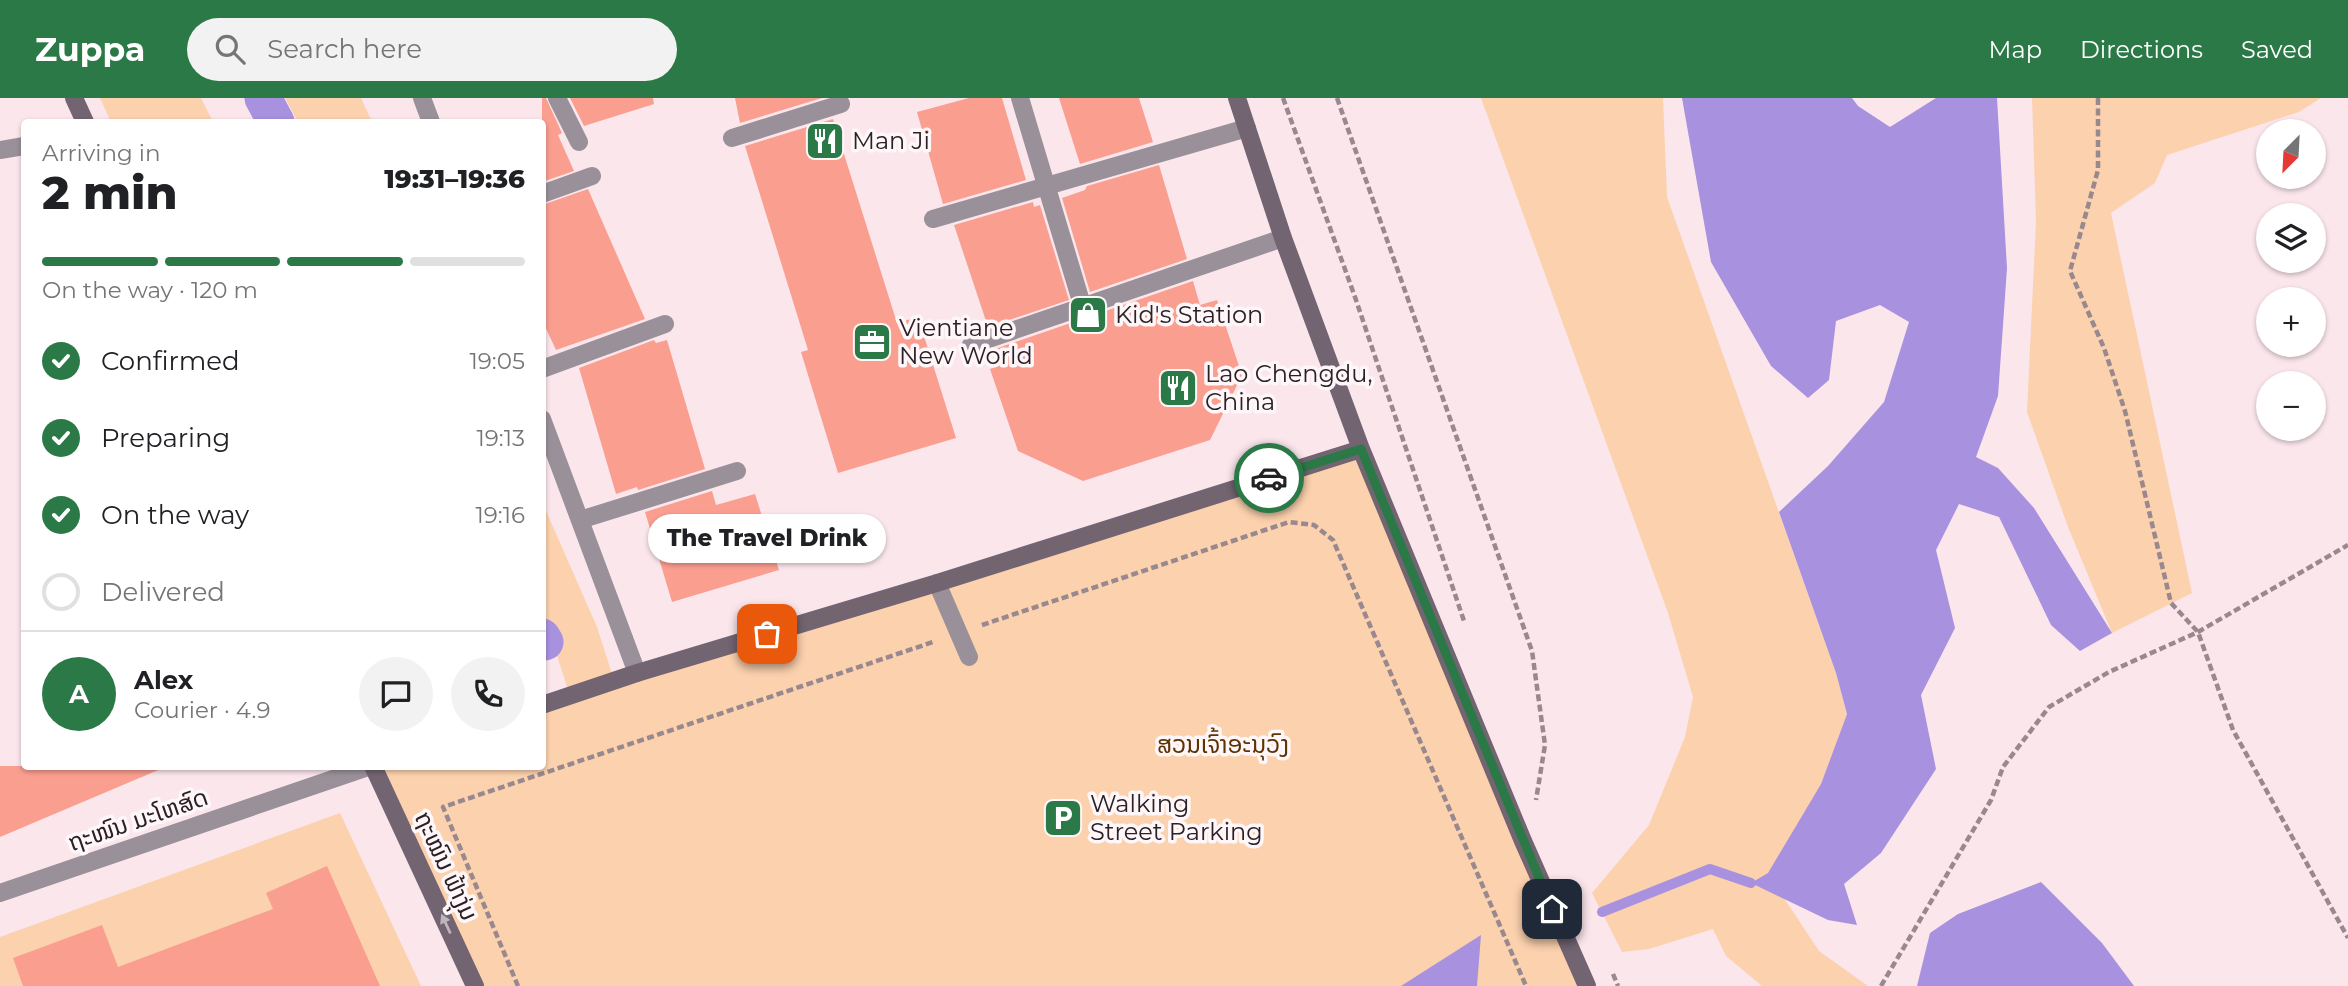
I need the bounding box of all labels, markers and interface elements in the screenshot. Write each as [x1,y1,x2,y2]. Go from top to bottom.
search box [187,18,677,81]
text: Zuppa [35,29,145,69]
icon: search [211,30,249,68]
text: Search here [267,33,422,65]
text: Map [1989,35,2042,64]
text: Directions [2080,35,2203,64]
text: Saved [2241,35,2313,64]
north arrow [2256,119,2326,189]
map controls [2256,119,2326,441]
restaurant icon: Man Ji [804,120,846,162]
place label: Man Ji [852,126,930,155]
text: Arriving in [42,139,161,167]
text: 19:31–19:36 [384,163,525,195]
text: 2 min [42,164,177,221]
button: layers [2256,203,2326,273]
text: On the way · 120 m [42,276,258,304]
button: + [2256,287,2326,357]
shop icon: Kid's Station [1067,294,1109,336]
place label: Kid's Station [1115,300,1263,329]
place label: Vientiane New World [899,313,1033,370]
office icon: Vientiane New World [851,321,893,363]
icon: check [42,342,80,380]
text: Confirmed [101,345,240,377]
text: 19:05 [470,347,525,375]
place label: Lao Chengdu, China [1205,359,1373,416]
restaurant icon: Lao Chengdu, China [1157,367,1199,409]
button: − [2256,371,2326,441]
icon: check [42,419,80,457]
text: Preparing [101,422,230,454]
text: 19:13 [477,424,525,452]
courier [1234,443,1304,513]
icon: car [1250,459,1288,497]
icon: check [42,496,80,534]
text: On the way [101,499,249,531]
text: 19:16 [476,501,525,529]
callout: The Travel Drink [648,515,886,564]
text: The Travel Drink [667,524,867,552]
text: Delivered [101,576,225,608]
pin [737,604,797,664]
icon: bag [748,615,786,653]
button: chat [359,657,433,731]
button: phone [451,657,525,731]
text: Alex [134,664,193,696]
text: A [69,678,89,710]
text: Courier · 4.9 [134,696,270,724]
park label: ສວນເຈົ້າອະນຸວົງ [1157,727,1289,761]
street label: ຖະໜົນ ມະໂຫສົດ [64,782,212,857]
place label: Walking Street Parking [1090,789,1263,846]
parking icon: Walking Street Parking [1042,797,1084,839]
street label: ຖະໝົນ ຟ້າງຸ່ມ [404,806,484,927]
pin [1522,879,1582,939]
icon: home [1533,890,1571,928]
one-way arrow [440,914,452,934]

